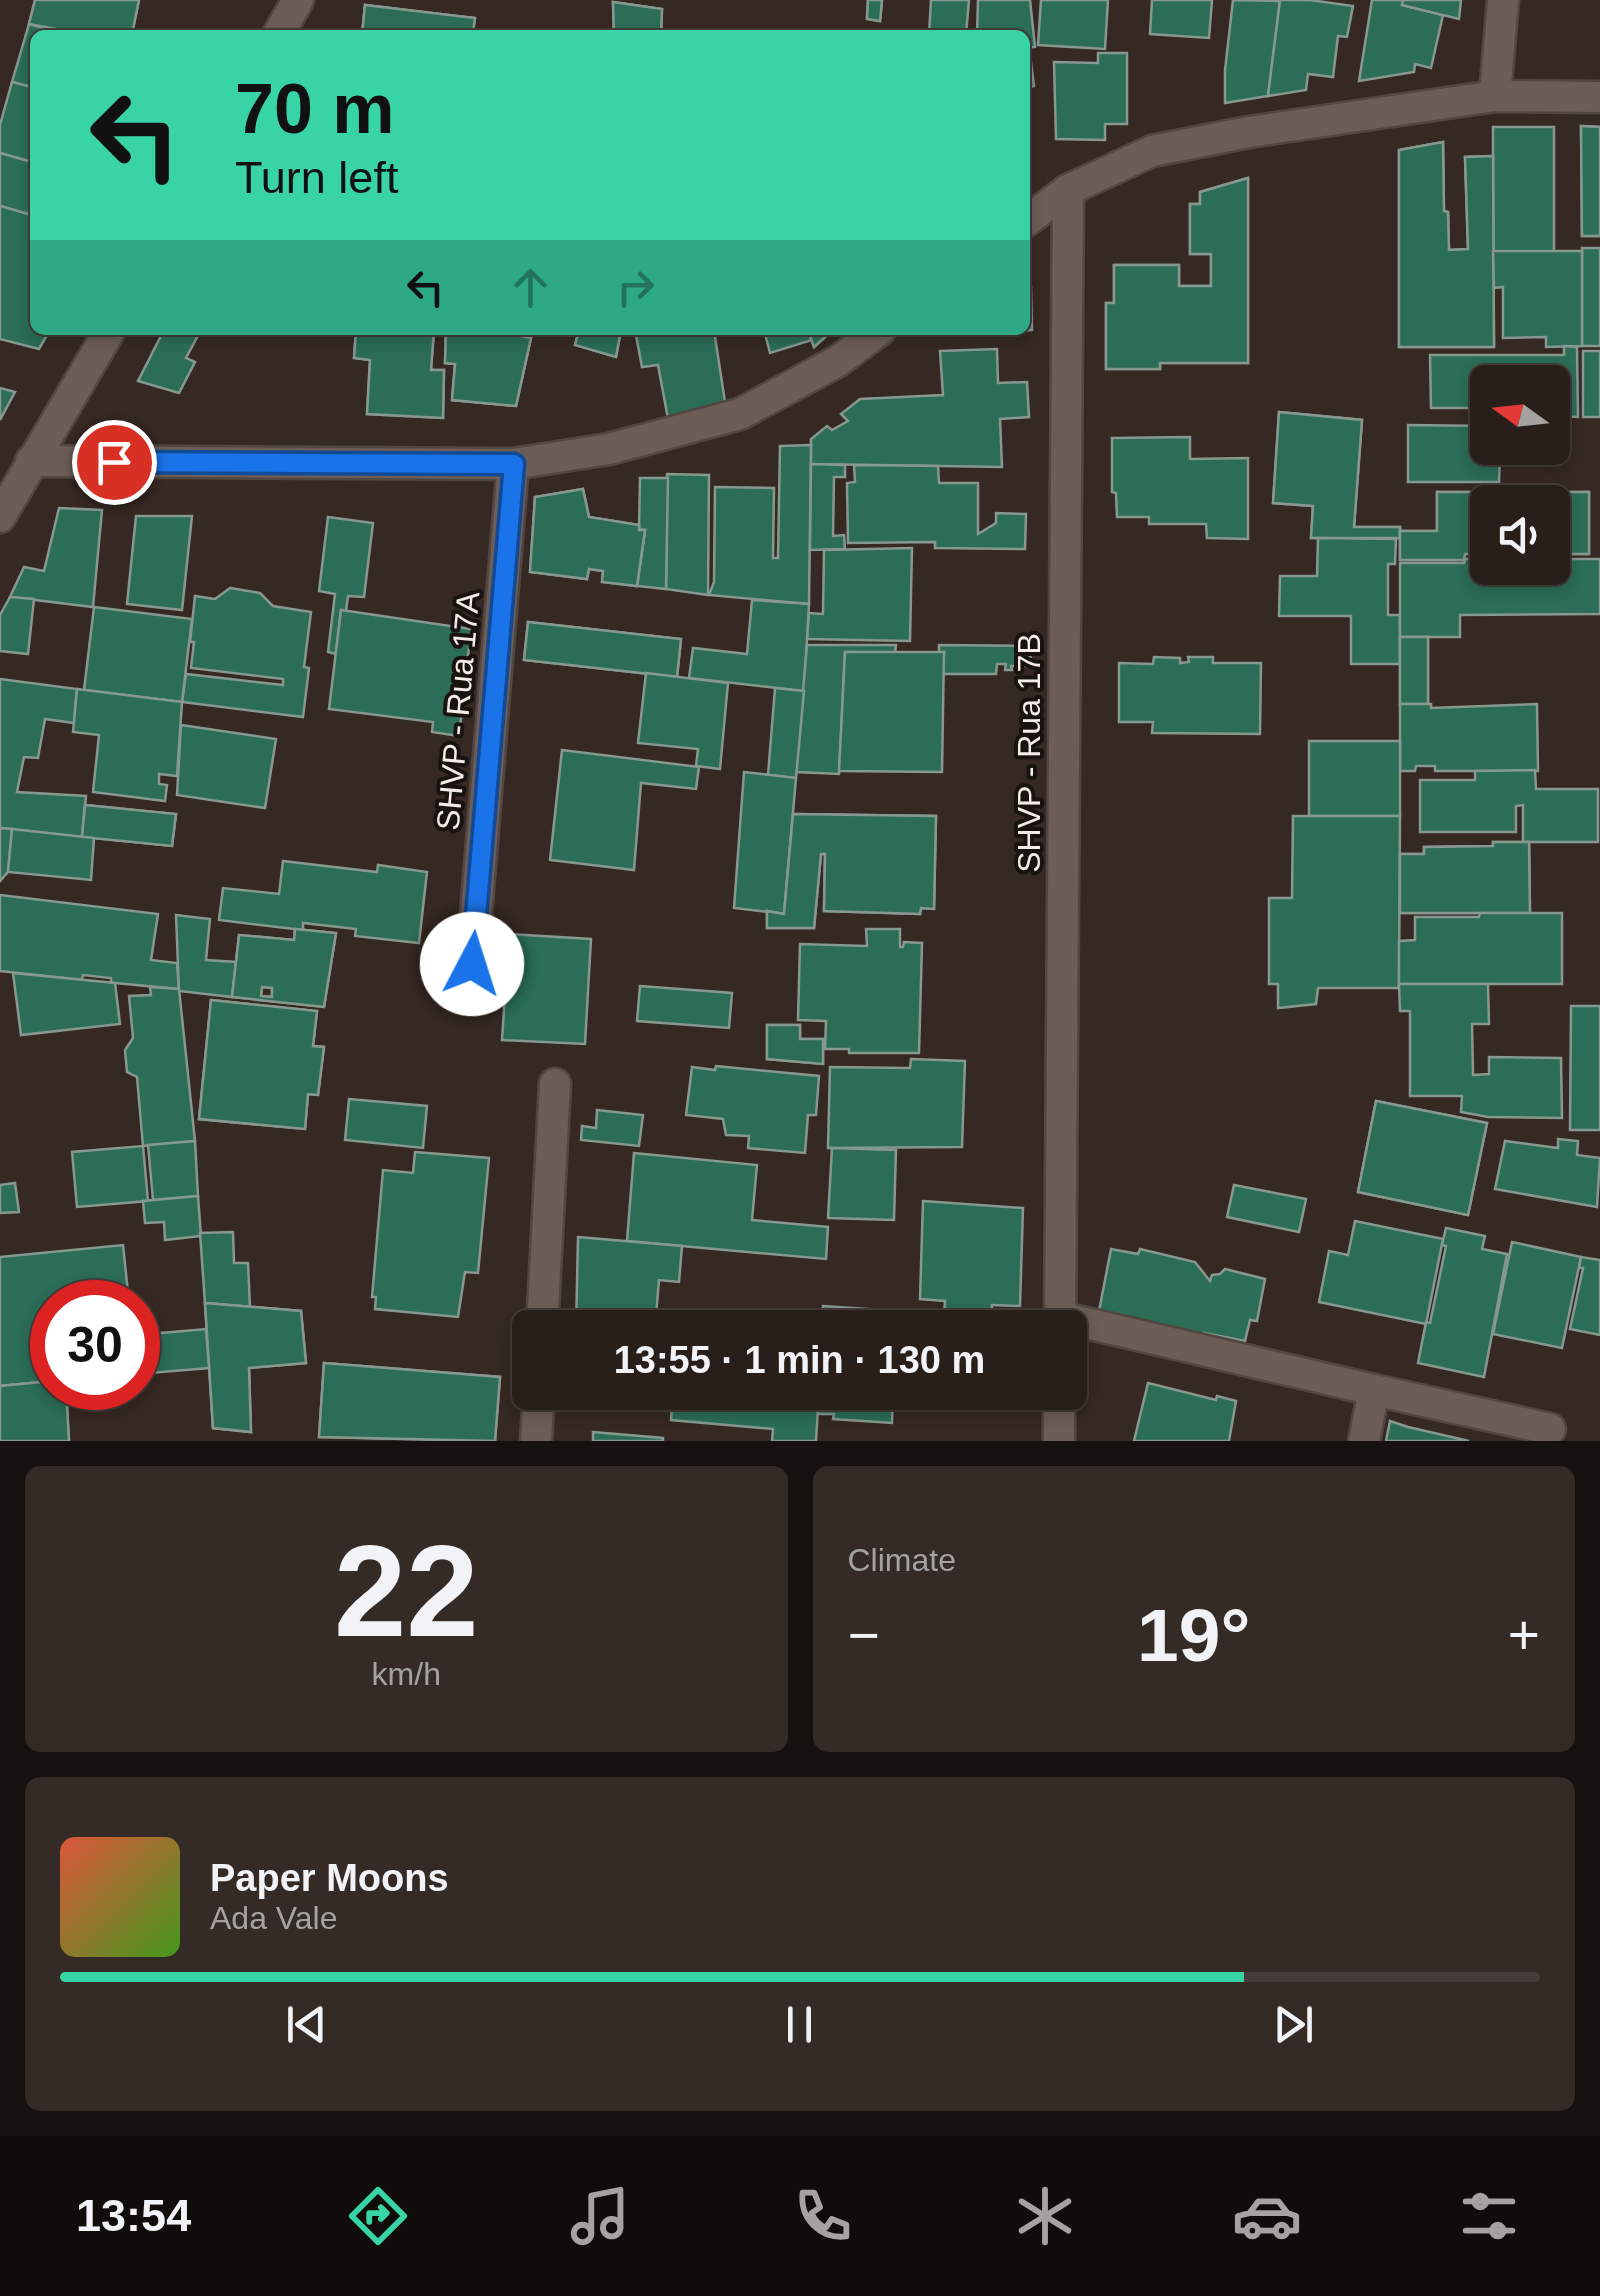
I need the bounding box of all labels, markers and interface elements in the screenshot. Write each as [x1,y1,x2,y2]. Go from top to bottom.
icon: left [70,70,200,200]
text: 70 m [235,70,395,148]
text: Turn left [235,152,398,203]
icon: left [398,260,453,315]
icon: ahead [503,260,558,315]
icon: right [608,260,663,315]
north arrow [1470,365,1570,465]
map controls [1470,365,1570,585]
pin [72,420,157,505]
icon: arrive [87,435,142,490]
button: sound [1470,485,1570,585]
street label: SHVP - Rua 17A [430,589,486,832]
street label: SHVP - Rua 17B [1011,633,1047,873]
position arrow [420,912,524,1016]
speed limit sign: 30 [30,1280,160,1410]
text: 13:55 · 1 min · 130 m [614,1339,985,1381]
text: 22 [334,1518,479,1664]
text: Climate [848,1542,956,1578]
text: 19° [1137,1593,1250,1677]
text: − [848,1604,880,1666]
text: + [1508,1604,1540,1666]
text: km/h [372,1656,441,1692]
text: Paper Moons [210,1857,449,1899]
text: Ada Vale [210,1900,338,1936]
icon: previous [279,1997,334,2052]
icon: pause [772,1997,827,2052]
icon: next [1266,1997,1321,2052]
icon: directions [343,2181,413,2251]
icon: music [565,2181,635,2251]
icon: phone [788,2181,858,2251]
icon: climate [1010,2181,1080,2251]
icon: car [1232,2181,1302,2251]
icon: filters [1454,2181,1524,2251]
text: 13:54 [76,2190,191,2241]

